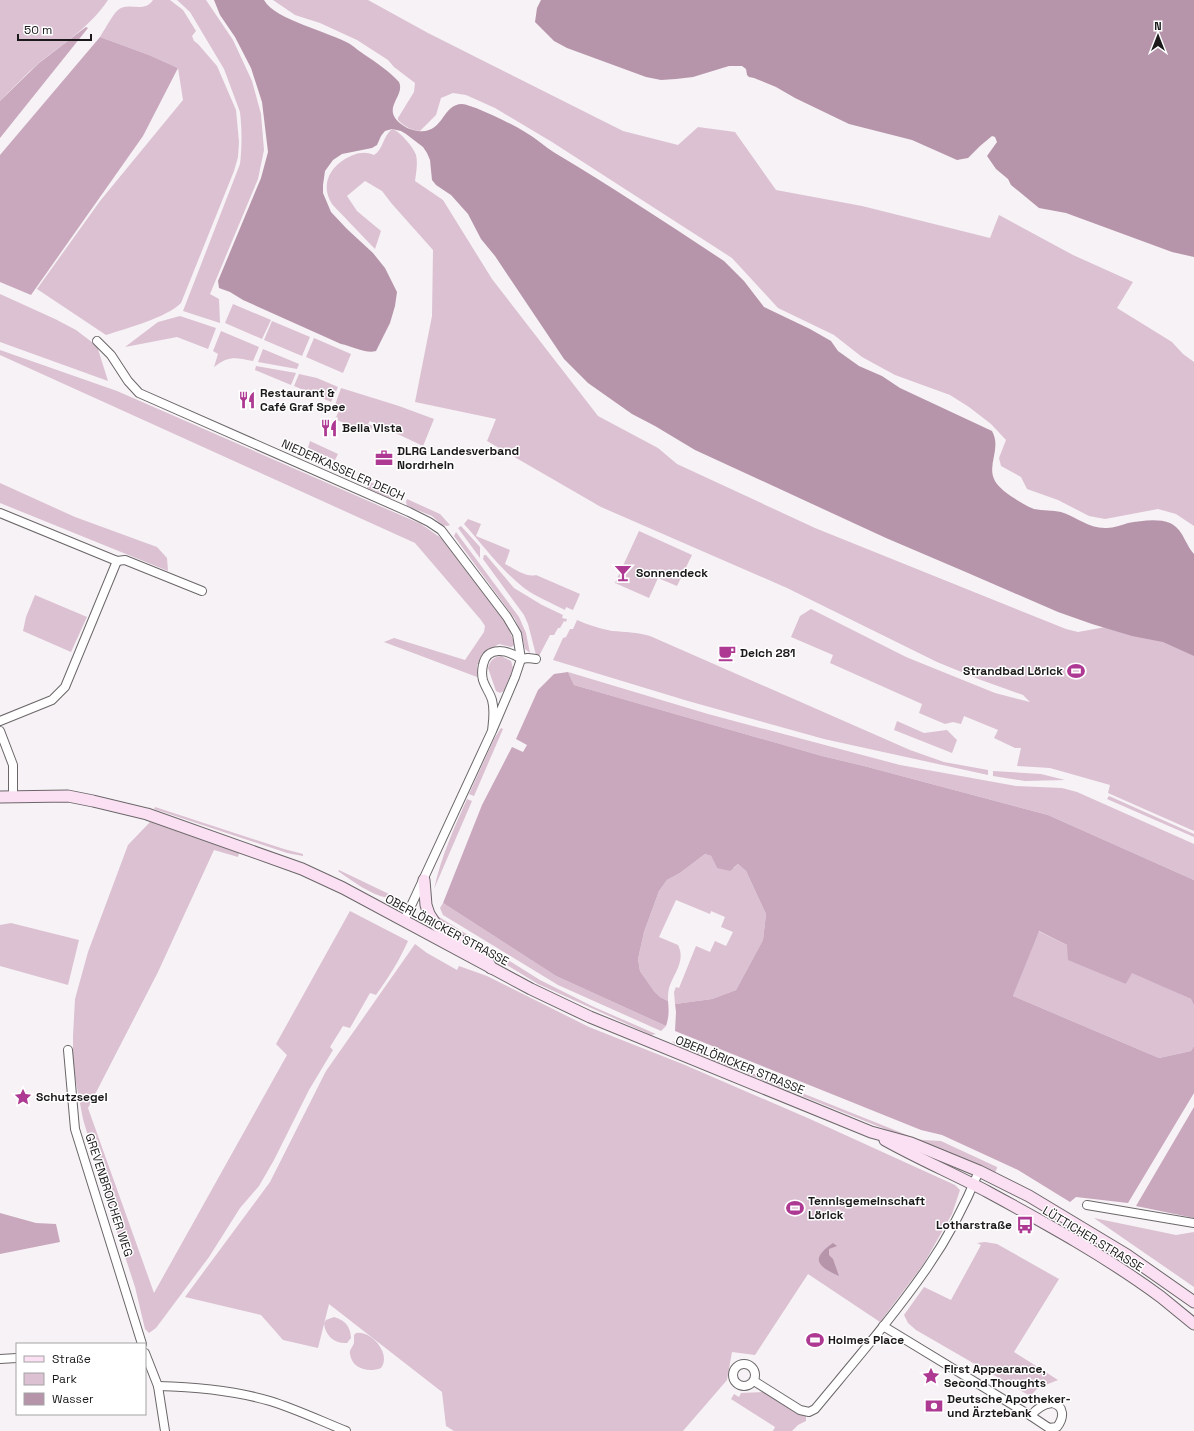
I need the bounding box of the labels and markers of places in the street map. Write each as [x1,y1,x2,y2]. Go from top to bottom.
place label: Restaurant & Café Graf Spee [260,385,345,415]
restaurant icon: Restaurant & Café Graf Spee [237,390,257,410]
restaurant icon: Bella Vista [319,418,339,438]
place label: Bella Vista [342,420,402,436]
place label: DLRG Landesverband Nordrhein [397,443,519,473]
office icon: DLRG Landesverband Nordrhein [374,448,394,468]
bar icon: Sonnendeck [613,563,633,583]
place label: Sonnendeck [636,565,708,581]
cafe icon: Deich 281 [717,643,737,663]
place label: Deich 281 [740,645,795,661]
sports icon: Strandbad Lörick [1066,661,1086,681]
place label: Strandbad Lörick [963,663,1063,679]
place icon: Schutzsegel [13,1087,33,1107]
place label: Schutzsegel [36,1089,108,1105]
place label: Tennisgemeinschaft Lörick [808,1193,925,1223]
sports icon: Tennisgemeinschaft Lörick [785,1198,805,1218]
bus stop icon: Lotharstraße [1015,1215,1035,1235]
place label: Lotharstraße [936,1217,1012,1233]
sports icon: Holmes Place [805,1330,825,1350]
place label: Holmes Place [828,1332,904,1348]
place label: First Appearance, Second Thoughts [944,1361,1046,1391]
place icon: First Appearance, Second Thoughts [921,1366,941,1386]
place label: Deutsche Apotheker- und Ärztebank [947,1391,1071,1421]
bank icon: Deutsche Apotheker- und Ärztebank [924,1396,944,1416]

